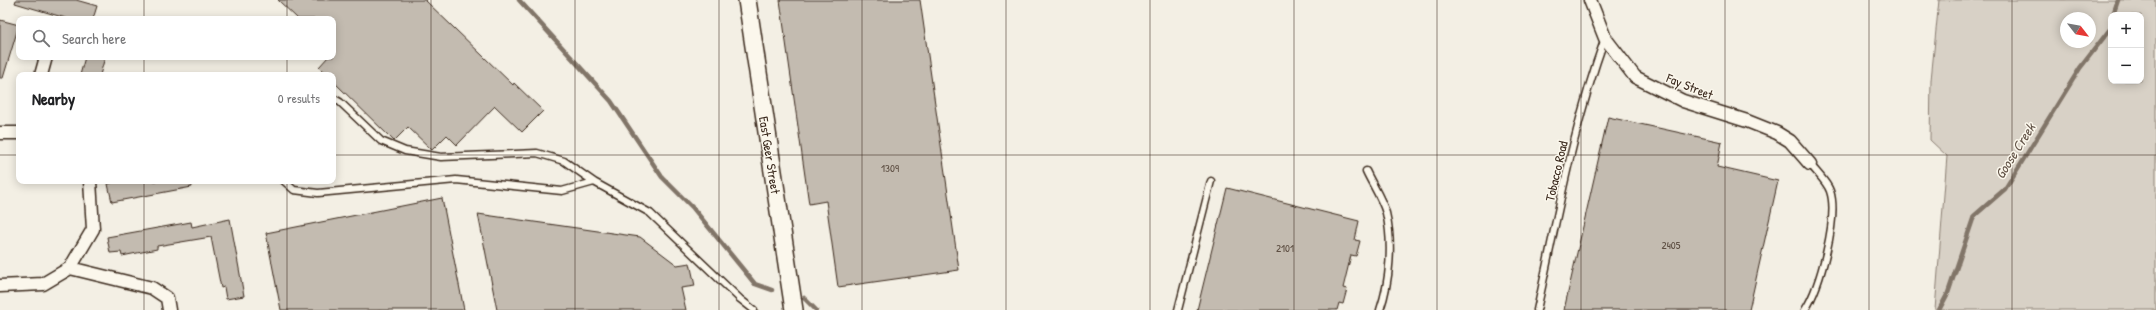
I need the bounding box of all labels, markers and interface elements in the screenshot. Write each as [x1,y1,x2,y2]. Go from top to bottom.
north arrow [2060,12,2096,48]
map controls [2108,12,2144,84]
button: + [2108,12,2144,48]
search box [16,16,336,60]
icon: search [30,27,52,49]
text: Search here [62,28,126,49]
button: − [2108,48,2144,84]
street label: Fay Street [1663,68,1716,104]
text: Nearby [32,87,75,110]
text: 0 results [278,89,320,107]
street label: East Geer Street [755,115,785,196]
water label: Goose Creek [1990,118,2040,182]
street label: Tobacco Road [1540,139,1572,203]
house number: 1309 [881,161,899,175]
house number: 2405 [1662,238,1681,252]
house number: 2101 [1276,241,1294,255]

